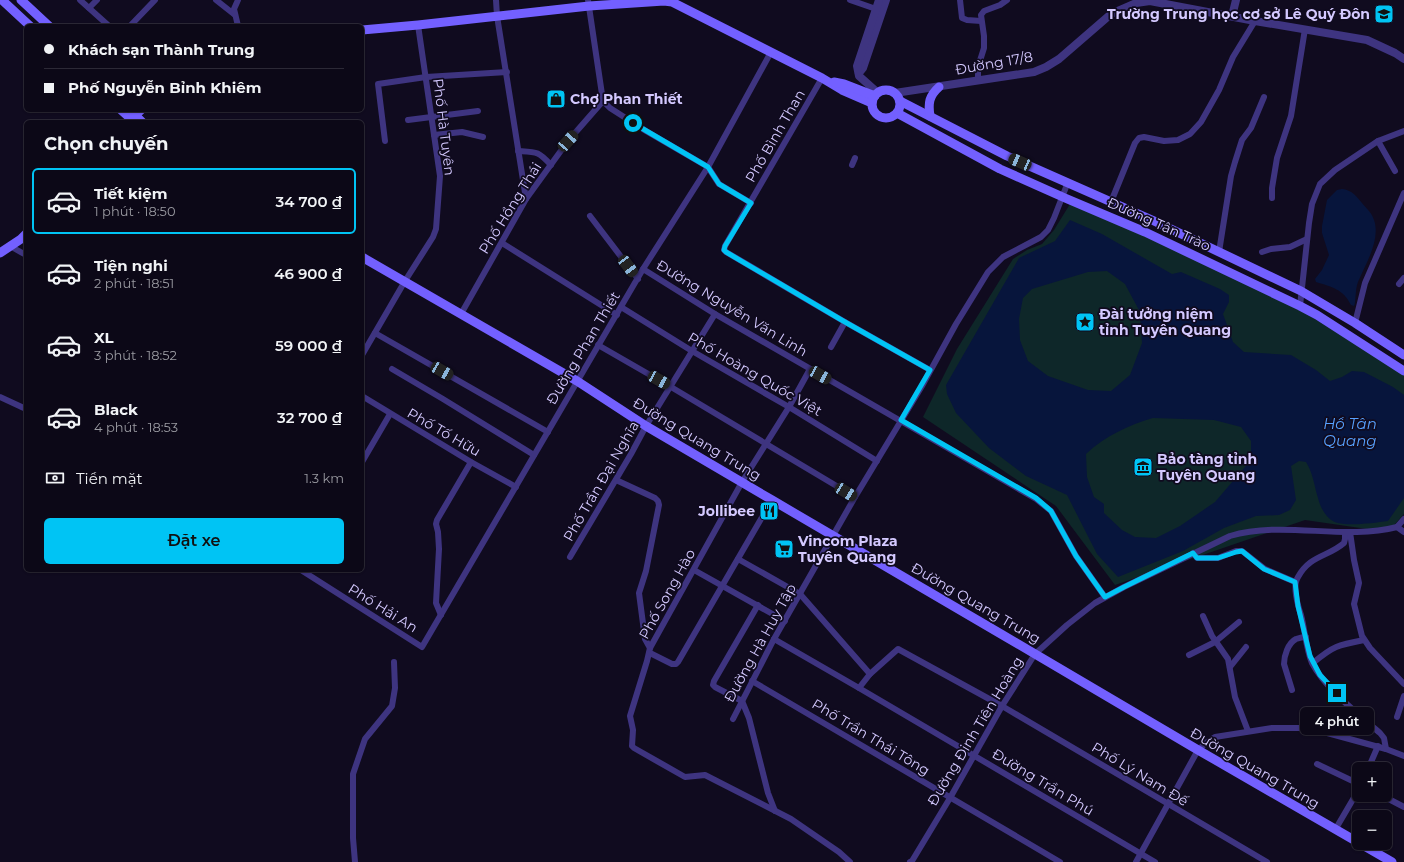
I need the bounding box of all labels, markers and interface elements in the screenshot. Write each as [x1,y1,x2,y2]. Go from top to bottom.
school or university icon: Trường Trung học cơ sở Lê Quý Đôn [1373,3,1395,25]
place label: Trường Trung học cơ sở Lê Quý Đôn [1107,5,1370,23]
text: Khách sạn Thành Trung [68,40,255,59]
street label: Đường 17/8 [954,47,1034,79]
street label: Phố Hà Tuyên [429,77,459,177]
text: Phố Nguyễn Bỉnh Khiêm [68,78,261,97]
street label: Phố Bình Than [741,86,809,186]
shop icon: Chợ Phan Thiết [545,88,567,110]
place label: Chợ Phan Thiết [570,90,683,108]
route start [624,114,642,132]
car [556,128,580,154]
text: Chọn chuyến [44,133,169,155]
car [1007,152,1033,172]
street label: Phố Hồng Thái [475,159,545,257]
icon: car [46,183,82,219]
text: Tiết kiệm [94,184,168,203]
text: 34 700 ₫ [275,192,342,211]
street label: Đường Tân Trào [1105,193,1214,255]
text: 1 phút · 18:50 [94,203,176,219]
car [616,253,640,279]
icon: car [46,255,82,291]
text: Tiện nghi [94,256,168,275]
street label: Đường Nguyễn Văn Linh [653,256,811,360]
text: 46 900 ₫ [274,264,342,283]
text: 2 phút · 18:51 [94,275,174,291]
street label: Đường Phan Thiết [542,288,624,408]
place label: Đài tưởng niệm tỉnh Tuyên Quang [1099,305,1231,339]
place icon: Đài tưởng niệm tỉnh Tuyên Quang [1074,311,1096,333]
icon: car [46,327,82,363]
text: XL [94,328,113,347]
street label: Phố Hoàng Quốc Việt [685,328,826,420]
text: 59 000 ₫ [275,336,342,355]
text: 3 phút · 18:52 [94,347,177,363]
car [429,360,455,382]
car [807,364,833,386]
car [646,369,672,391]
street label: Đường Quang Trung [630,394,764,484]
icon: car [46,399,82,435]
text: Black [94,400,138,419]
street label: Phố Tố Hữu [404,404,484,460]
text: 32 700 ₫ [277,408,342,427]
water label: Hồ Tân Quang [1323,414,1377,450]
street label: Phố Trần Đại Nghĩa [559,418,643,544]
text: 4 phút · 18:53 [94,419,178,435]
place label: Bảo tàng tỉnh Tuyên Quang [1157,450,1257,484]
museum icon: Bảo tàng tỉnh Tuyên Quang [1132,456,1154,478]
icon: cash [44,467,66,489]
text: Tiền mặt [76,469,143,488]
text: 1.3 km [304,470,344,486]
car [833,481,859,503]
restaurant icon: Jollibee [758,500,780,522]
place label: Jollibee [697,502,755,520]
button: Đặt xe [44,518,344,564]
place label: Vincom Plaza Tuyên Quang [797,532,898,566]
supermarket icon: Vincom Plaza Tuyên Quang [773,538,795,560]
street label: Phố Song Hào [635,546,699,642]
street label: Đường Quang Trung [908,559,1044,647]
street label: Phố Hải An [345,580,421,636]
street label: Đường Hà Huy Tập [720,580,800,706]
street label: Đường Đinh Tiên Hoàng [923,653,1027,809]
route end [1328,684,1346,702]
street label: Phố Trần Thái Tông [809,695,933,779]
callout: 4 phút [1300,707,1374,735]
text: 4 phút [1315,713,1359,729]
street label: Đường Quang Trung [1187,724,1323,812]
street label: Phố Lý Nam Đế [1088,738,1192,810]
street label: Đường Trần Phú [989,745,1097,819]
map controls [1352,762,1392,850]
button: + [1352,762,1392,802]
button: − [1352,810,1392,850]

